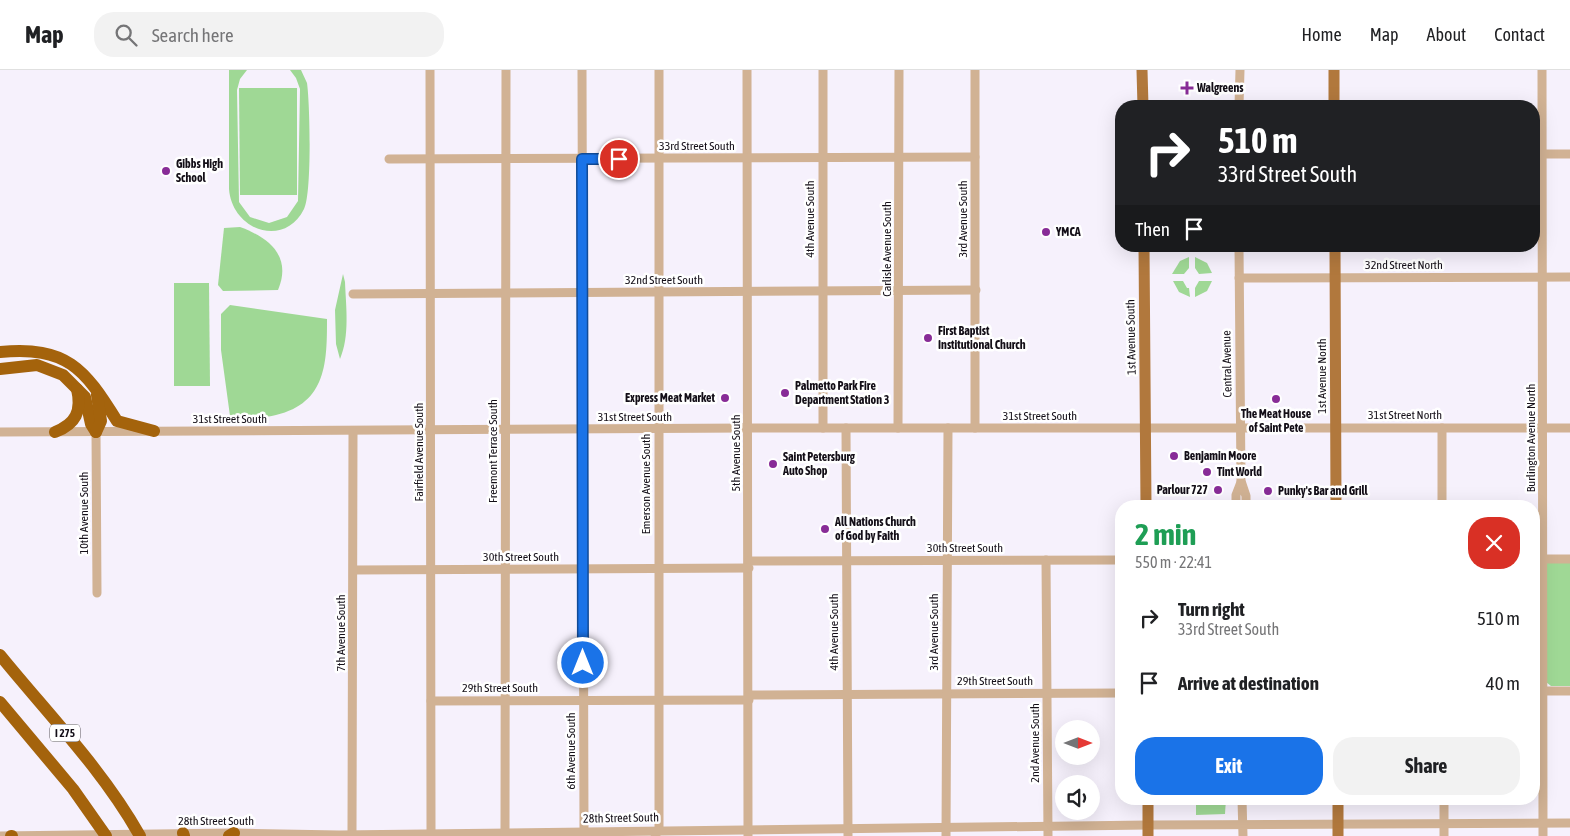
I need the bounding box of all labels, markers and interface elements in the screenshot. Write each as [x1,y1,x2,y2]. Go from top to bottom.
search box [94,12,444,57]
text: Map [25,21,64,48]
icon: search [112,21,140,49]
text: Search here [152,24,234,46]
text: Home [1302,24,1342,45]
text: Map [1370,24,1399,45]
text: About [1427,24,1466,45]
text: Contact [1494,24,1545,45]
place label: Walgreens [1196,81,1244,95]
marker: Walgreens [1181,82,1193,94]
icon: right [1135,120,1200,185]
text: 510 m [1218,120,1297,160]
pin [598,138,640,180]
street label: 33rd Street South [659,139,735,153]
icon: arrive [605,145,633,173]
place label: Gibbs High School [176,157,223,185]
text: 33rd Street South [1218,161,1357,187]
marker: Gibbs High School [160,165,172,177]
street label: 4th Avenue South [803,180,817,258]
street label: 3rd Avenue South [956,180,970,258]
street label: Carlisle Avenue South [880,201,894,297]
icon: arrive [1180,215,1208,243]
text: Then [1135,218,1170,240]
place label: YMCA [1055,225,1081,239]
marker: YMCA [1040,226,1052,238]
street label: 32nd Street North [1365,258,1443,272]
street label: 32nd Street South [625,273,703,287]
street label: 1st Avenue South [1123,299,1139,375]
place label: First Baptist Institutional Church [938,324,1026,352]
street label: Central Avenue [1219,330,1235,398]
marker: First Baptist Institutional Church [922,332,934,344]
street label: 1st Avenue North [1315,338,1329,414]
place label: Palmetto Park Fire Department Station 3 [795,379,890,407]
street label: Burlington Avenue North [1524,384,1538,492]
marker: Palmetto Park Fire Department Station 3 [779,387,791,399]
place label: Express Meat Market [625,391,716,405]
marker: Express Meat Market [719,392,731,404]
marker: The Meat House of Saint Pete [1270,393,1282,405]
street label: Freemont Terrace South [486,399,500,503]
street label: Fairfield Avenue South [412,403,426,501]
place label: The Meat House of Saint Pete [1241,407,1312,435]
street label: 31st Street North [1368,408,1442,422]
street label: 31st Street South [1003,409,1077,423]
street label: 31st Street South [598,410,672,424]
street label: 31st Street South [193,412,267,426]
street label: 5th Avenue South [729,414,743,492]
street label: Emerson Avenue South [639,434,653,534]
place label: Benjamin Moore [1184,449,1257,463]
place label: Saint Petersburg Auto Shop [782,450,856,478]
marker: Benjamin Moore [1168,450,1180,462]
marker: Saint Petersburg Auto Shop [767,458,779,470]
place label: Tint World [1217,465,1262,479]
marker: Tint World [1201,466,1213,478]
street label: 10th Avenue South [77,472,91,554]
place label: Parlour 727 [1157,483,1208,497]
marker: Parlour 727 [1212,484,1224,496]
place label: Punky's Bar and Grill [1278,484,1369,498]
marker: Punky's Bar and Grill [1262,485,1274,497]
place label: All Nations Church of God by Faith [834,515,916,543]
text: 2 min [1135,517,1196,551]
button: close [1468,517,1520,569]
marker: All Nations Church of God by Faith [819,523,831,535]
street label: 30th Street South [927,541,1003,555]
street label: 30th Street South [483,550,559,564]
text: 550 m · 22:41 [1135,553,1212,571]
street label: 4th Avenue South [827,593,841,671]
street label: 3rd Avenue South [927,593,941,671]
street label: 7th Avenue South [334,594,348,672]
text: Turn right [1178,598,1245,620]
icon: right [1135,604,1163,632]
text: 510 m [1477,607,1520,629]
text: 33rd Street South [1178,620,1279,638]
position arrow [556,636,608,688]
icon: arrive [1135,669,1163,697]
text: Arrive at destination [1178,672,1319,694]
text: 40 m [1486,672,1520,694]
street label: 29th Street South [957,674,1033,688]
street label: 29th Street South [462,681,538,695]
street label: 2nd Avenue South [1028,703,1042,783]
street label: 6th Avenue South [564,712,578,790]
north arrow [1055,720,1100,765]
map controls [1055,720,1100,820]
road number: I 275 [50,724,80,741]
button: Exit [1135,737,1323,795]
button: Share [1333,737,1520,795]
button: sound [1055,775,1100,820]
street label: 28th Street South [583,810,659,826]
street label: 28th Street South [178,814,254,828]

